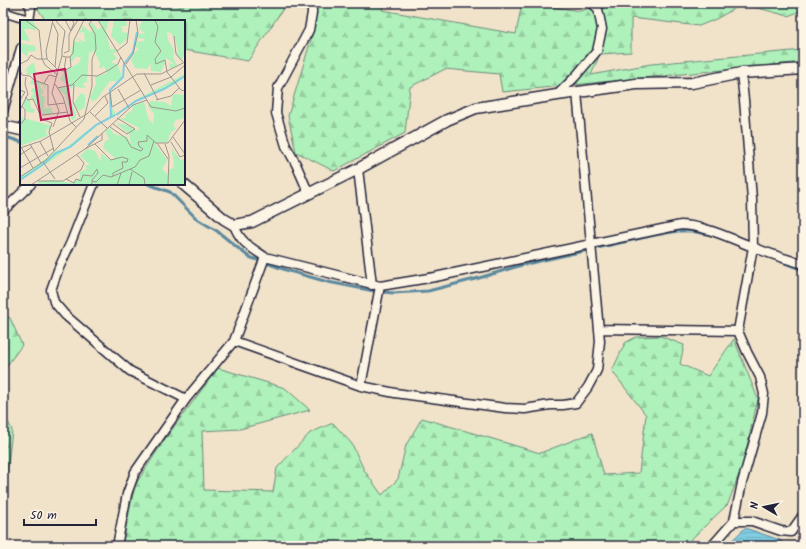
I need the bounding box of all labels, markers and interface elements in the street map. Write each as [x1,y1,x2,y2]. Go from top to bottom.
inset map [20,20,185,185]
north arrow [744,487,784,527]
scale bar [24,501,96,527]
text: N [746,501,765,510]
text: 50 m [30,506,57,525]

